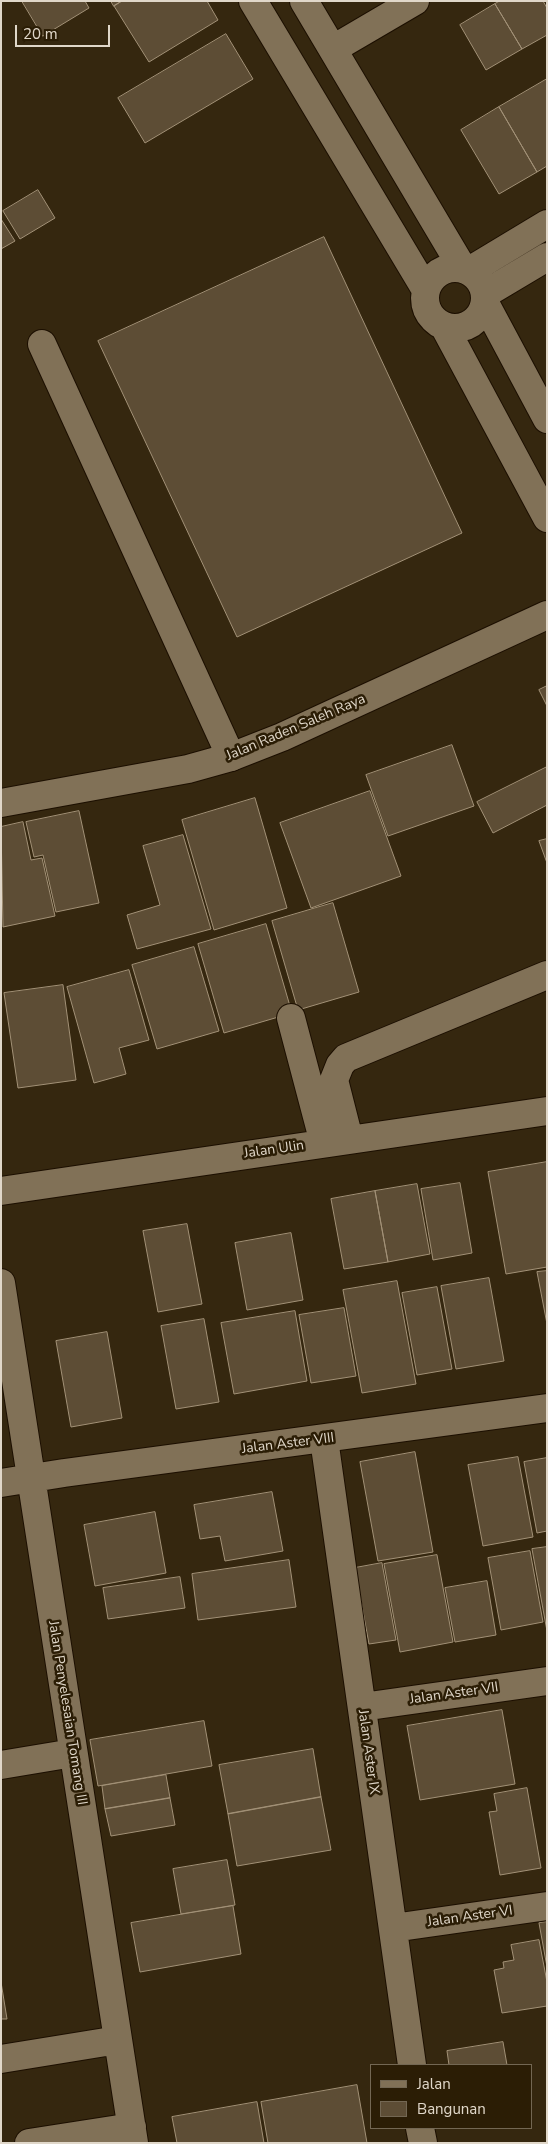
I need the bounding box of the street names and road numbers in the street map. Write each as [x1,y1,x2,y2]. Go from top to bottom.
street label: Jalan Raden Saleh Raya [224,691,368,765]
street label: Jalan Ulin [243,1137,305,1163]
street label: Jalan Aster VIII [241,1430,335,1458]
street label: Jalan Penyelesaian Tomang III [44,1620,90,1806]
street label: Jalan Aster VII [408,1679,500,1709]
street label: Jalan Aster IX [354,1709,382,1795]
street label: Jalan Aster VI [426,1903,514,1931]

